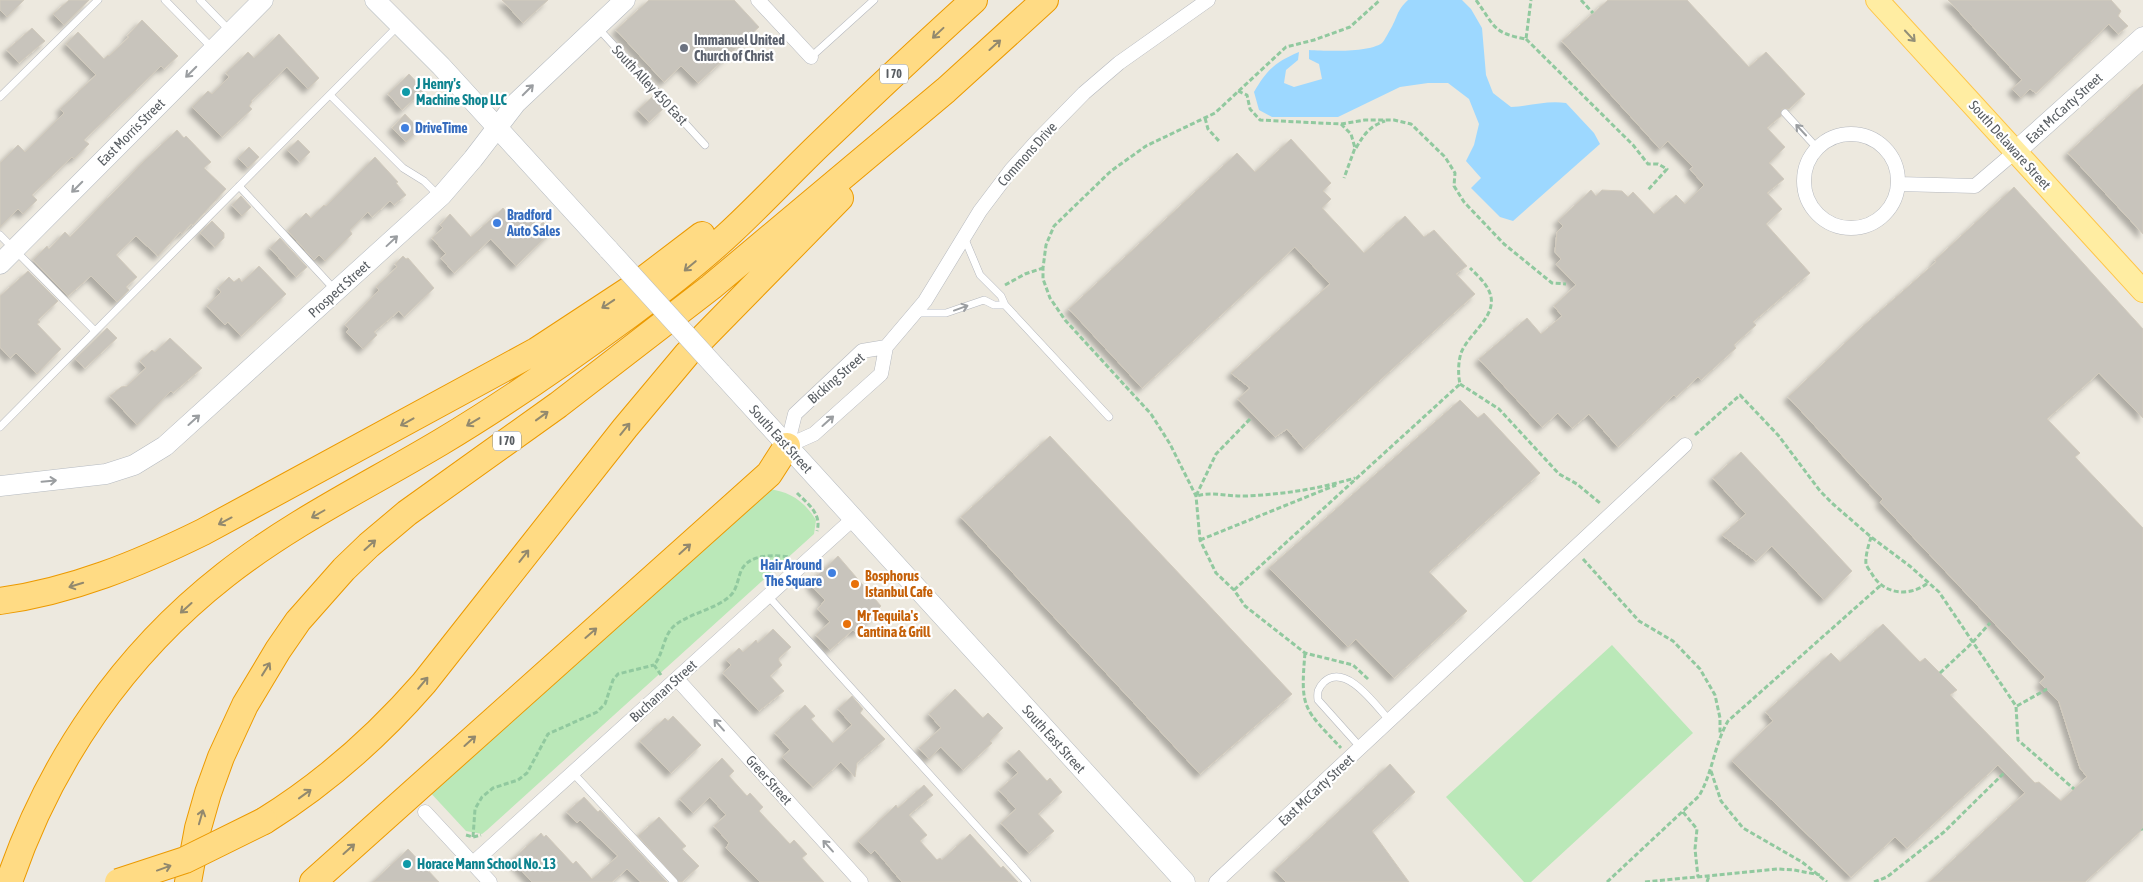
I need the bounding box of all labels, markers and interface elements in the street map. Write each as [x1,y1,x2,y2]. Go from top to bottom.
one-way arrow [931,27,944,39]
one-way arrow [1904,29,1916,42]
place label: Immanuel United Church of Christ [694,32,785,64]
one-way arrow [989,39,1001,51]
street label: South Alley 450 East [609,42,691,128]
marker: Immanuel United Church of Christ [678,42,690,54]
road number: I 70 [880,64,908,84]
one-way arrow [185,66,197,78]
street label: East McCarty Street [2023,70,2105,146]
place label: J Henry's Machine Shop LLC [415,76,508,108]
one-way arrow [522,84,535,96]
marker: J Henry's Machine Shop LLC [400,86,412,98]
street label: East Morris Street [94,95,168,169]
street label: South Delaware Street [1966,97,2054,193]
street label: Commons Drive [994,119,1060,189]
place label: DriveTime [415,120,468,136]
marker: DriveTime [399,122,411,134]
one-way arrow [1795,124,1807,137]
one-way arrow [70,181,83,193]
place label: Bradford Auto Sales [506,207,560,239]
marker: Bradford Auto Sales [491,217,503,229]
one-way arrow [386,235,399,247]
street label: Prospect Street [305,257,373,321]
one-way arrow [684,261,697,272]
one-way arrow [601,299,615,309]
one-way arrow [953,303,969,312]
street label: Bicking Street [805,349,867,407]
street label: South East Street [746,402,816,476]
one-way arrow [535,411,549,421]
one-way arrow [187,414,200,426]
one-way arrow [822,415,835,427]
one-way arrow [401,417,415,427]
one-way arrow [467,418,481,428]
one-way arrow [619,423,630,436]
road number: I 70 [493,432,521,451]
one-way arrow [40,476,56,486]
one-way arrow [311,509,326,519]
one-way arrow [218,516,232,526]
one-way arrow [363,539,376,550]
one-way arrow [679,543,692,555]
one-way arrow [519,549,529,563]
place label: Hair Around The Square [760,557,822,589]
marker: Hair Around The Square [826,567,838,579]
place label: Bosphorus Istanbul Cafe [865,568,933,600]
marker: Bosphorus Istanbul Cafe [849,578,861,590]
one-way arrow [68,580,84,590]
one-way arrow [180,602,193,614]
place label: Mr Tequila's Cantina & Grill [857,608,931,640]
marker: Mr Tequila's Cantina & Grill [841,618,853,630]
one-way arrow [584,627,597,638]
street label: Buchanan Street [626,657,700,725]
one-way arrow [261,662,271,676]
one-way arrow [417,677,428,690]
street label: South East Street [1019,702,1089,776]
one-way arrow [713,719,725,732]
one-way arrow [463,735,476,747]
street label: East McCarty Street [1275,751,1357,829]
street label: Greer Street [743,752,795,808]
one-way arrow [298,789,312,799]
one-way arrow [196,810,206,826]
one-way arrow [822,839,834,852]
one-way arrow [342,844,355,855]
place label: Horace Mann School No. 13 [417,856,556,872]
marker: Horace Mann School No. 13 [401,858,413,870]
one-way arrow [156,863,171,872]

